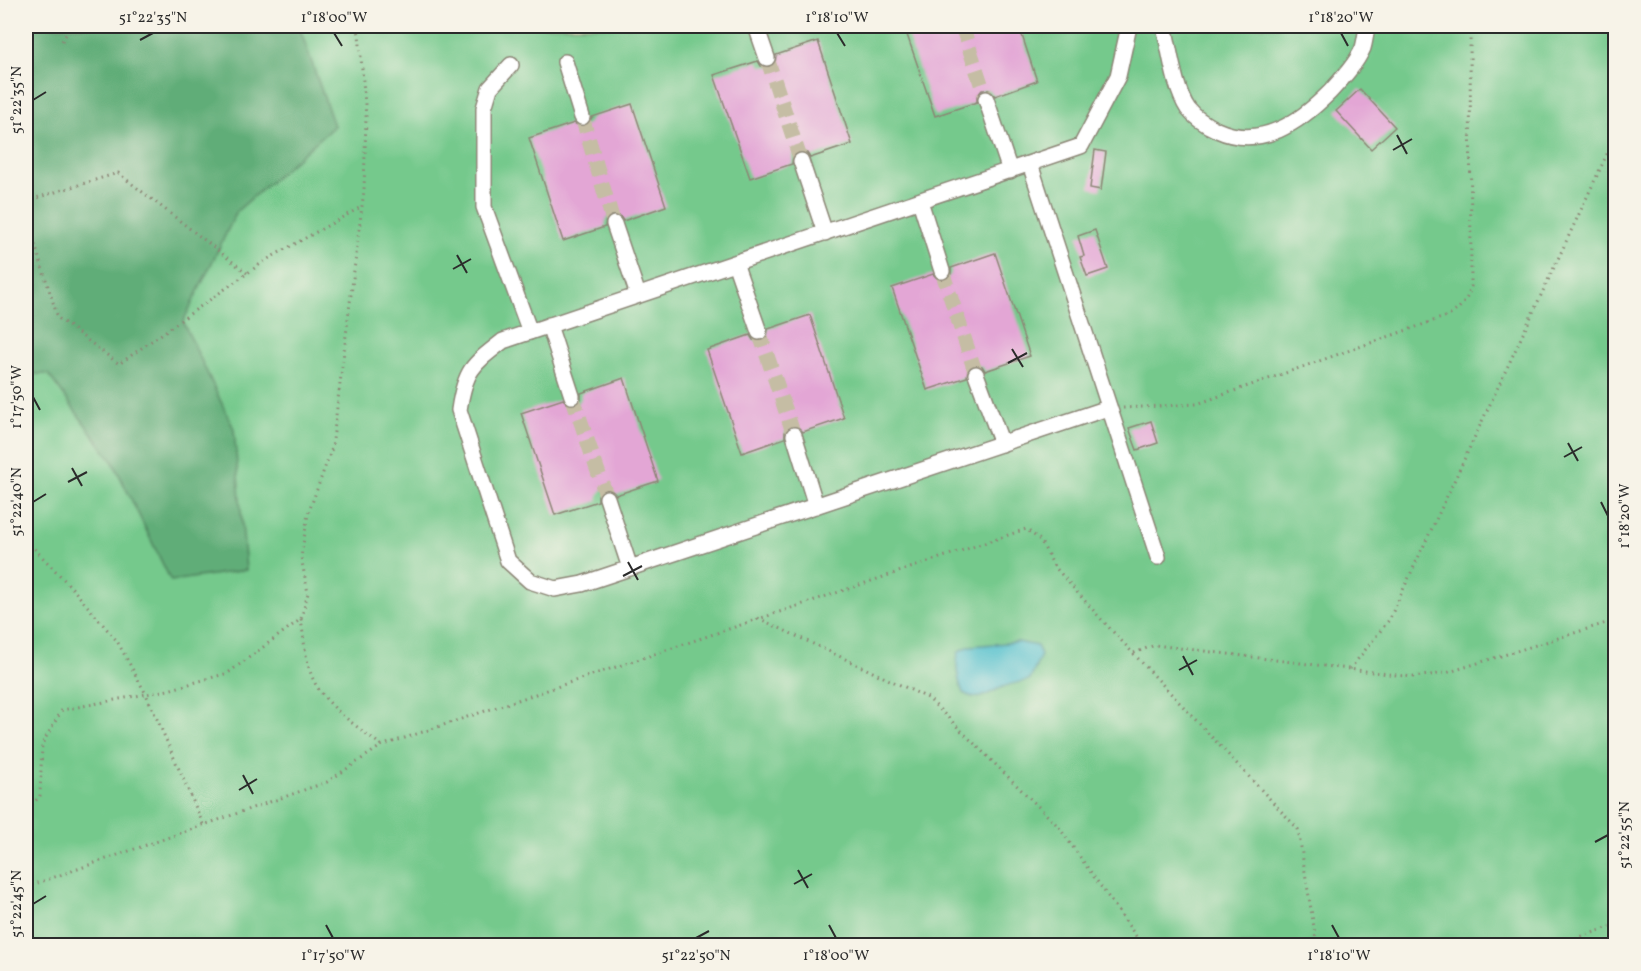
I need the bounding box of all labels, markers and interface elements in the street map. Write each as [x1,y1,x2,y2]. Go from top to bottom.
text: 51°22'35"N [119,8,187,29]
text: 1°18'00"W [301,8,367,29]
text: 1°18'10"W [805,8,869,29]
text: 1°18'20"W [1308,8,1374,29]
text: 51°22'35"N [7,66,28,134]
text: 1°17'50"W [7,365,28,429]
text: 51°22'40"N [7,467,28,537]
text: 1°18'20"W [1615,483,1636,549]
text: 51°22'55"N [1615,801,1636,869]
text: 51°22'45"N [7,870,28,938]
text: 1°17'50"W [301,946,365,967]
text: 51°22'50"N [661,946,731,967]
text: 1°18'00"W [803,946,869,967]
text: 1°18'10"W [1307,946,1371,967]

